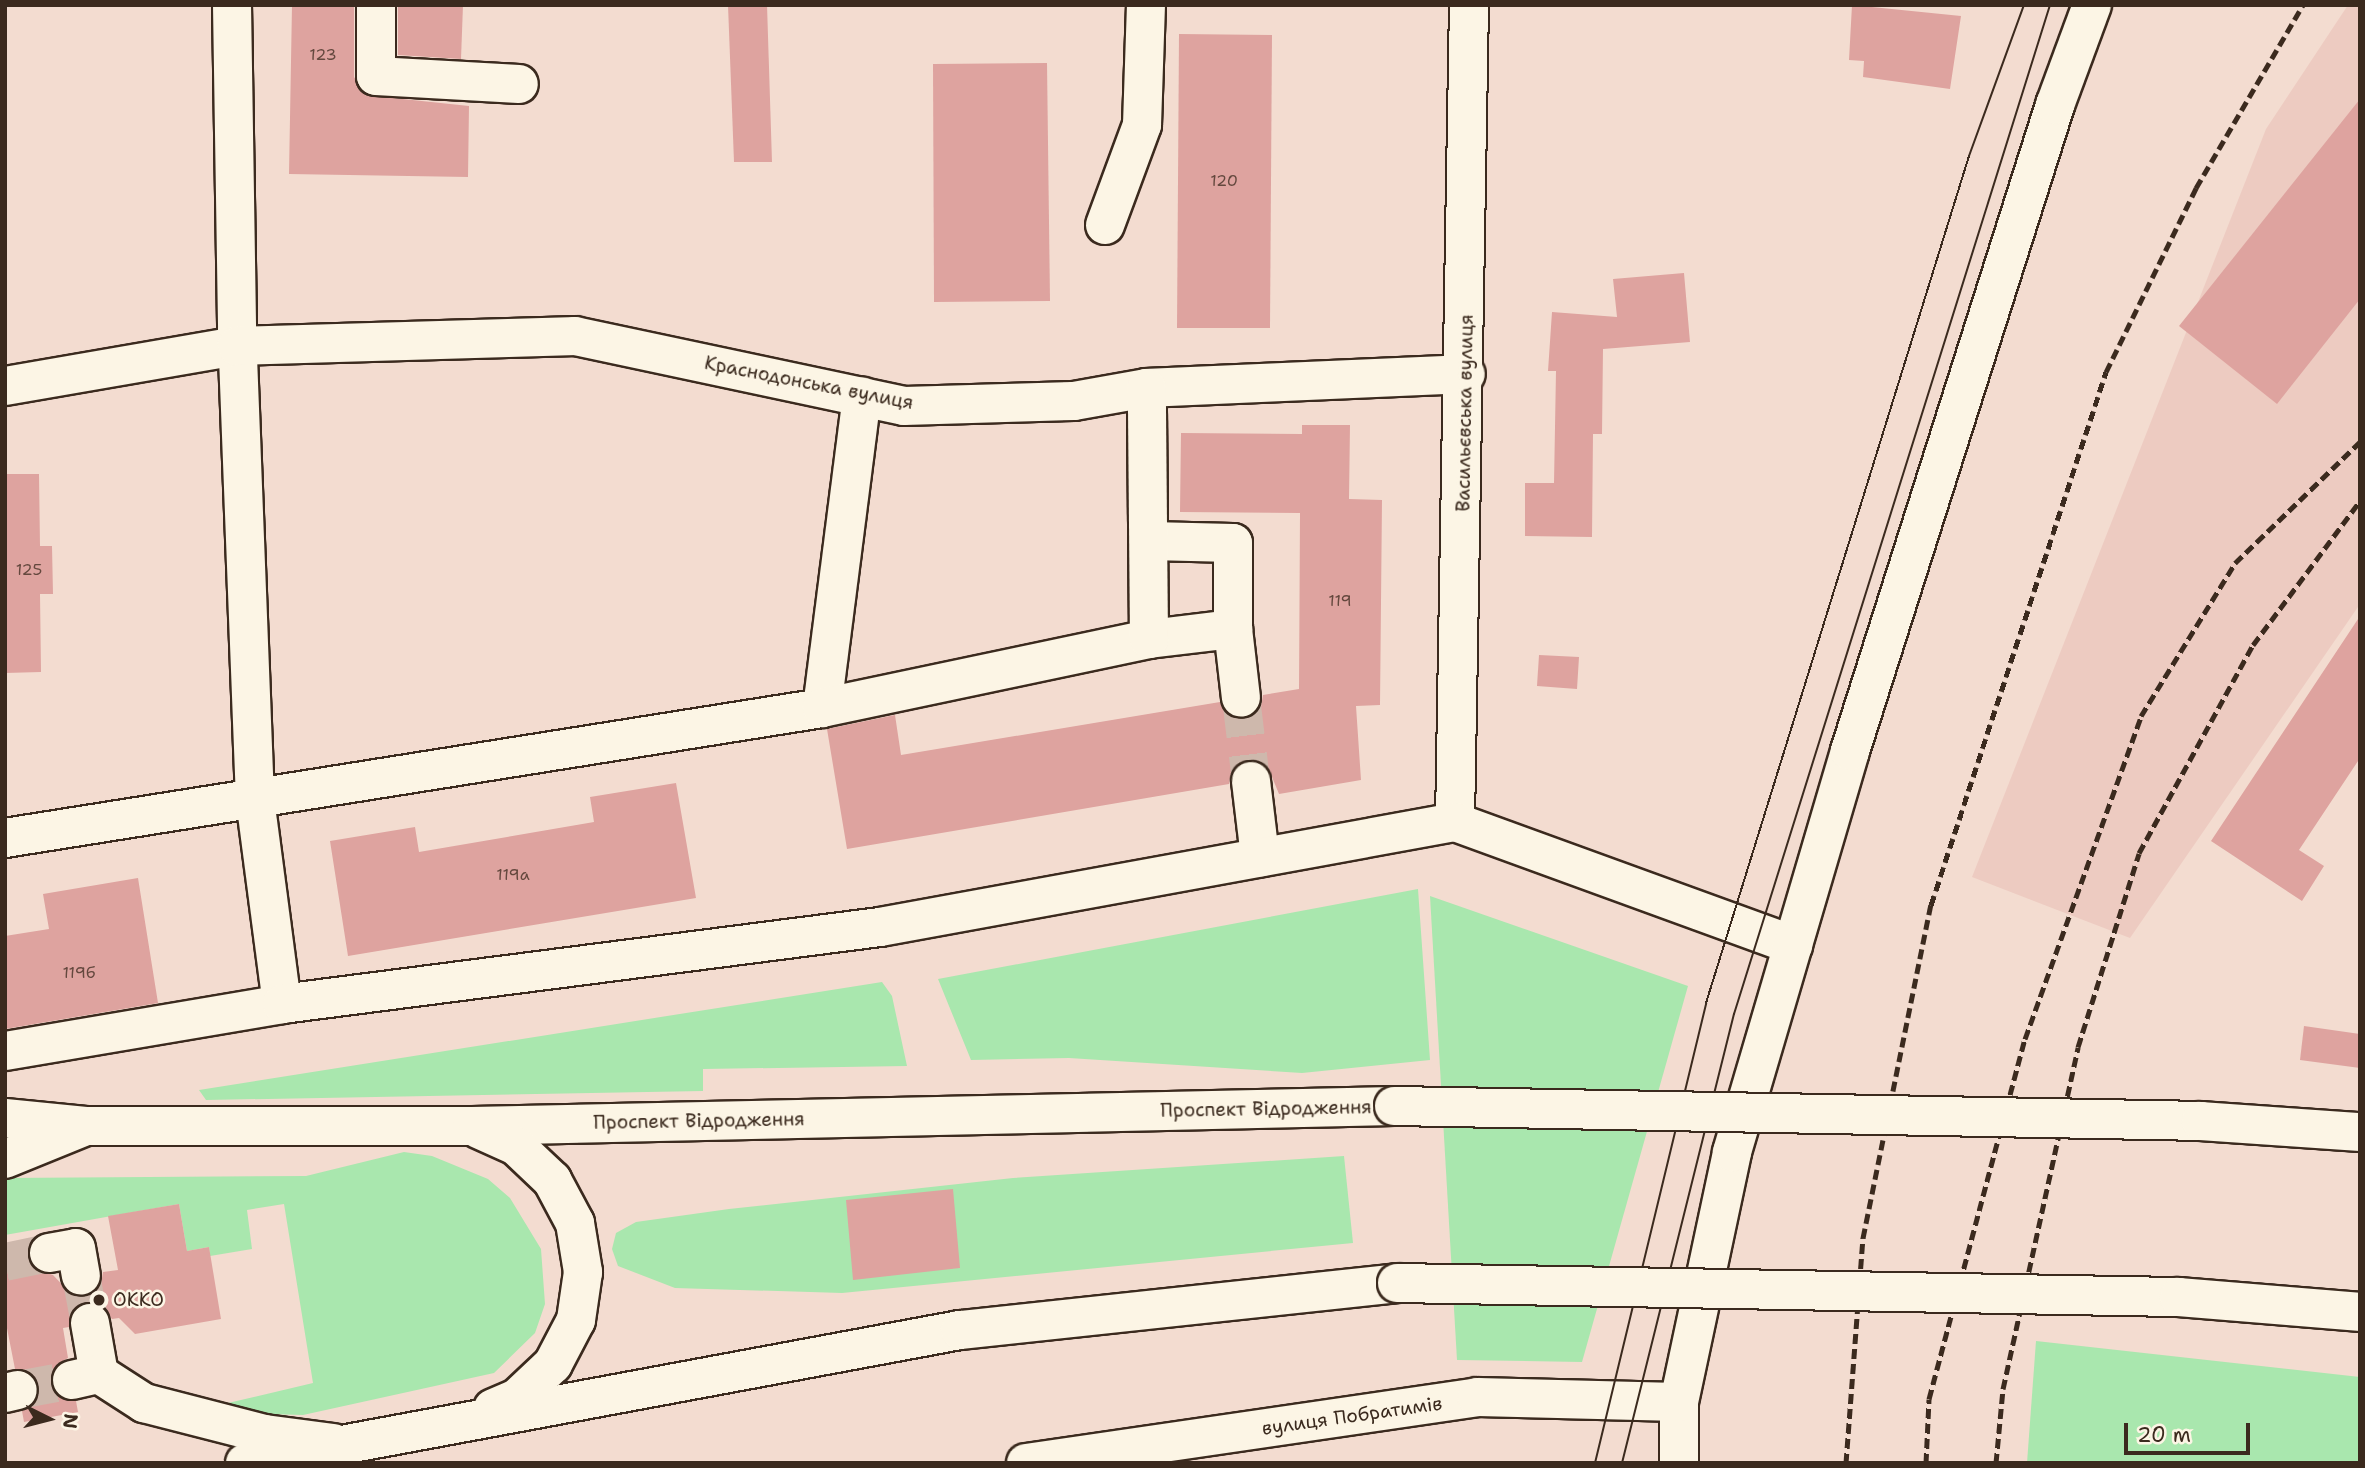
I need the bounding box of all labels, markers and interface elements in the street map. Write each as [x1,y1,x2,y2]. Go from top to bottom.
house number: 123 [309,45,337,65]
house number: 120 [1210,171,1238,191]
street label: Васильєвська вулиця [1452,314,1478,512]
street label: Краснодонська вулиця [703,352,915,414]
house number: 125 [16,560,42,580]
house number: 119 [1328,591,1352,611]
house number: 119а [496,865,530,885]
house number: 119б [62,963,96,983]
street label: Проспект Відродження [1160,1096,1372,1122]
street label: Проспект Відродження [593,1108,805,1134]
place label: ОККО [113,1289,164,1311]
marker: ОККО [91,1292,107,1308]
north arrow [14,1384,84,1454]
street label: вулиця Побратимів [1260,1392,1444,1440]
scale bar [2127,1408,2253,1452]
text: N [57,1412,84,1430]
text: 20 m [2137,1421,2191,1449]

